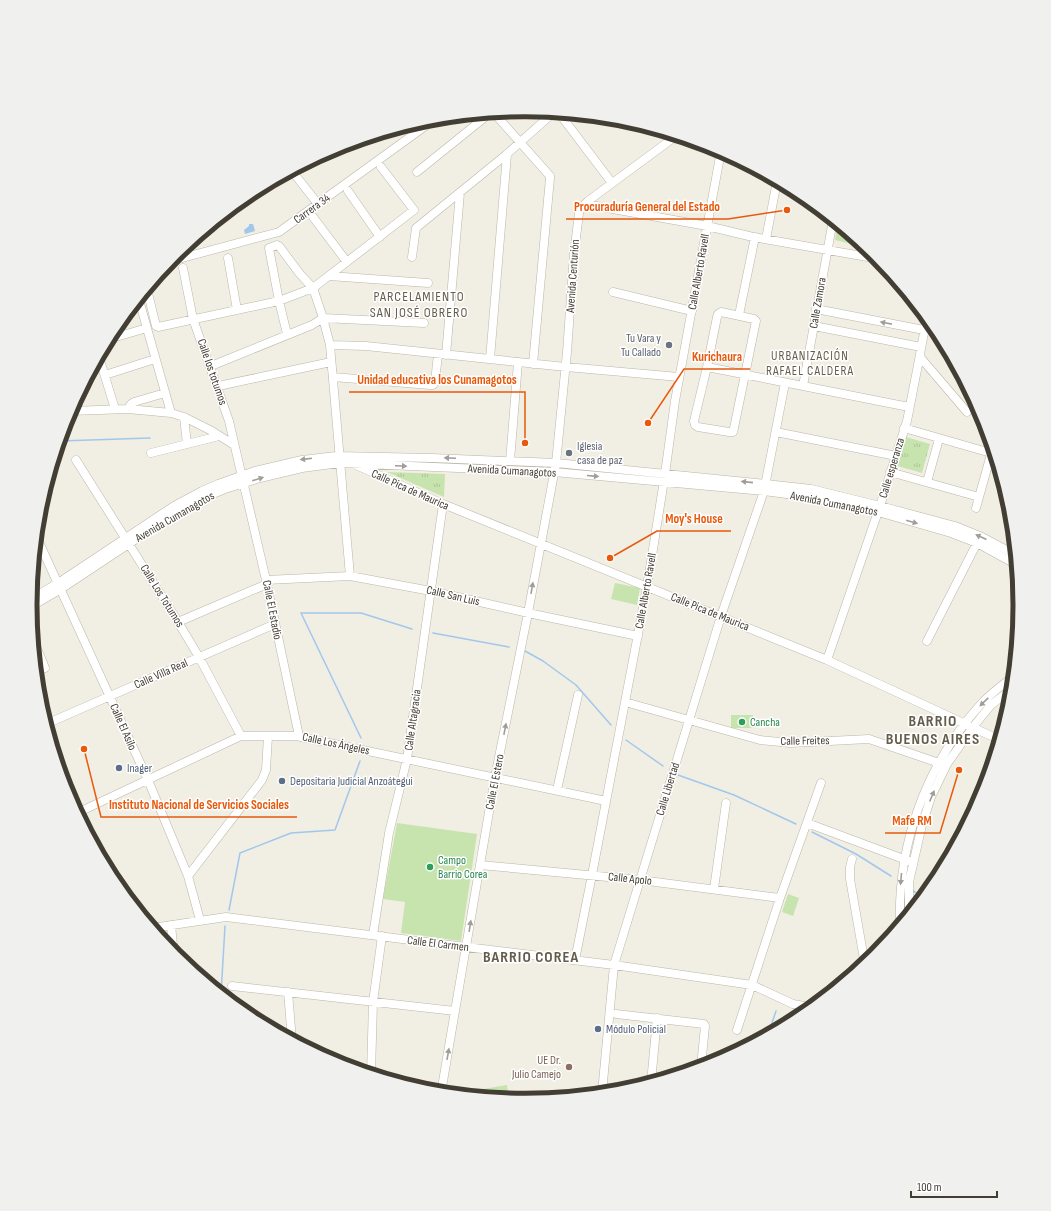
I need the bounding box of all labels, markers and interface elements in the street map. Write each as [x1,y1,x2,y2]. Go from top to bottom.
street label: Carrera 34 [291,191,333,227]
callout: Procuraduría General del Estado [566,194,728,219]
text: Procuraduría General del Estado [574,199,720,215]
street label: Calle Alberto Ravell [685,233,713,311]
street label: Avenida Centurión [563,239,583,314]
street label: Calle Zamora [806,276,830,330]
district label: PARCELAMIENTO SAN JOSÉ OBRERO [370,288,468,321]
one-way arrow [880,320,892,326]
place label: Tu Vara y Tu Callado [621,331,661,360]
street label: Calle los totumos [194,337,230,407]
marker: Tu Vara y Tu Callado [664,340,674,350]
callout: Kurichaura [684,344,750,369]
district label: URBANIZACIÓN RAFAEL CALDERA [766,348,854,379]
text: Kurichaura [692,349,742,365]
callout: Unidad educativa los Cunamagotos [349,367,525,392]
text: Unidad educativa los Cunamagotos [357,372,517,388]
street label: Calle esperanza [876,436,908,500]
place label: Iglesia casa de paz [577,439,623,468]
marker: Iglesia casa de paz [564,448,574,458]
one-way arrow [444,455,456,462]
one-way arrow [300,456,312,463]
street label: Avenida Cumanagotos [466,461,557,481]
one-way arrow [395,462,407,469]
street label: Calle Pica de Maurica [369,466,451,514]
one-way arrow [587,472,599,479]
one-way arrow [253,476,265,482]
one-way arrow [741,478,753,485]
street label: Avenida Cumanagotos [132,488,217,546]
street label: Avenida Cumanagotos [788,488,879,520]
callout: Moy's House [657,506,731,531]
text: Moy's House [665,511,723,527]
one-way arrow [906,519,918,525]
one-way arrow [976,534,987,540]
street label: Calle Alberto Ravell [632,552,660,630]
street label: Calle Los Totumos [137,562,187,630]
street label: Calle El Estadio [259,579,285,641]
one-way arrow [529,582,535,594]
street label: Calle San Luis [425,583,481,609]
street label: Calle Pica de Maurica [669,589,752,635]
street label: Calle Villa Real [132,656,190,692]
street label: Calle Altagracia [401,688,425,751]
one-way arrow [979,697,989,706]
street label: Calle El Asilo [106,701,140,753]
district label: BARRIO BUENOS AIRES [886,712,980,749]
place label: Cancha [750,715,780,730]
marker: Cancha [737,717,747,727]
one-way arrow [502,723,508,735]
street label: Calle Los Ángeles [301,730,371,758]
street label: Calle Freites [780,733,830,749]
street label: Calle El Estero [482,753,508,811]
place label: Inager [127,761,153,776]
street label: Calle Libertad [653,761,683,817]
marker: Inager [114,763,124,773]
place label: Depositaria Judicial Anzoátegui [290,774,413,789]
marker: Depositaria Judicial Anzoátegui [277,776,287,786]
one-way arrow [929,789,935,801]
callout: Instituto Nacional de Servicios Sociales [101,792,297,817]
text: Instituto Nacional de Servicios Sociales [109,797,289,813]
callout: Mafe RM [885,808,940,833]
text: Mafe RM [892,813,932,829]
place label: Campo Barrio Corea [438,853,488,882]
marker: Campo Barrio Corea [425,862,435,872]
street label: Calle Apolo [607,869,653,889]
one-way arrow [898,873,905,885]
one-way arrow [467,920,473,932]
street label: Calle El Carmen [406,933,470,955]
district label: BARRIO COREA [483,948,579,967]
place label: Módulo Policial [606,1022,666,1037]
marker: Módulo Policial [593,1024,603,1034]
one-way arrow [445,1048,451,1060]
place label: UE Dr. Julio Camejo [511,1053,561,1082]
marker: UE Dr. Julio Camejo [564,1062,574,1072]
scale bar [911,1173,997,1199]
text: 100 m [917,1180,942,1195]

